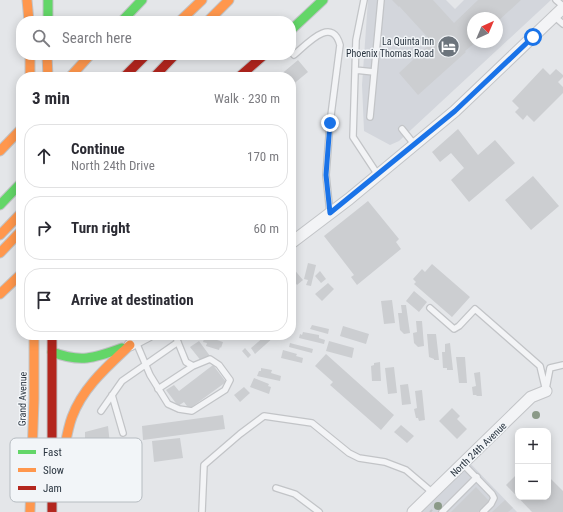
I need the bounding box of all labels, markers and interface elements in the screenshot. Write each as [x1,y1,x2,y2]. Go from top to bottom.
north arrow [467,12,503,48]
search box [16,16,296,60]
icon: search [30,27,52,49]
route start [524,28,542,46]
text: Search here [62,29,132,47]
hotel icon: La Quinta Inn Phoenix Thomas Road [436,34,462,60]
place label: La Quinta Inn Phoenix Thomas Road [346,36,434,59]
text: 3 min [32,88,70,108]
text: Walk · 230 m [214,91,280,106]
route end [321,114,339,132]
text: Continue [71,140,125,158]
icon: ahead [33,145,55,167]
text: 170 m [247,149,279,164]
text: North 24th Drive [71,158,155,173]
icon: right [33,217,55,239]
text: Turn right [71,219,130,237]
text: 60 m [253,221,279,236]
icon: arrive [33,289,55,311]
text: Arrive at destination [71,291,194,309]
street label: Grand Avenue [17,371,28,426]
street label: North 24th Avenue [448,420,509,479]
map controls [515,428,551,500]
button: + [515,428,551,464]
legend [10,438,142,502]
text: Fast [43,446,62,459]
text: Slow [43,464,64,477]
button: − [515,464,551,500]
text: Jam [43,482,62,495]

